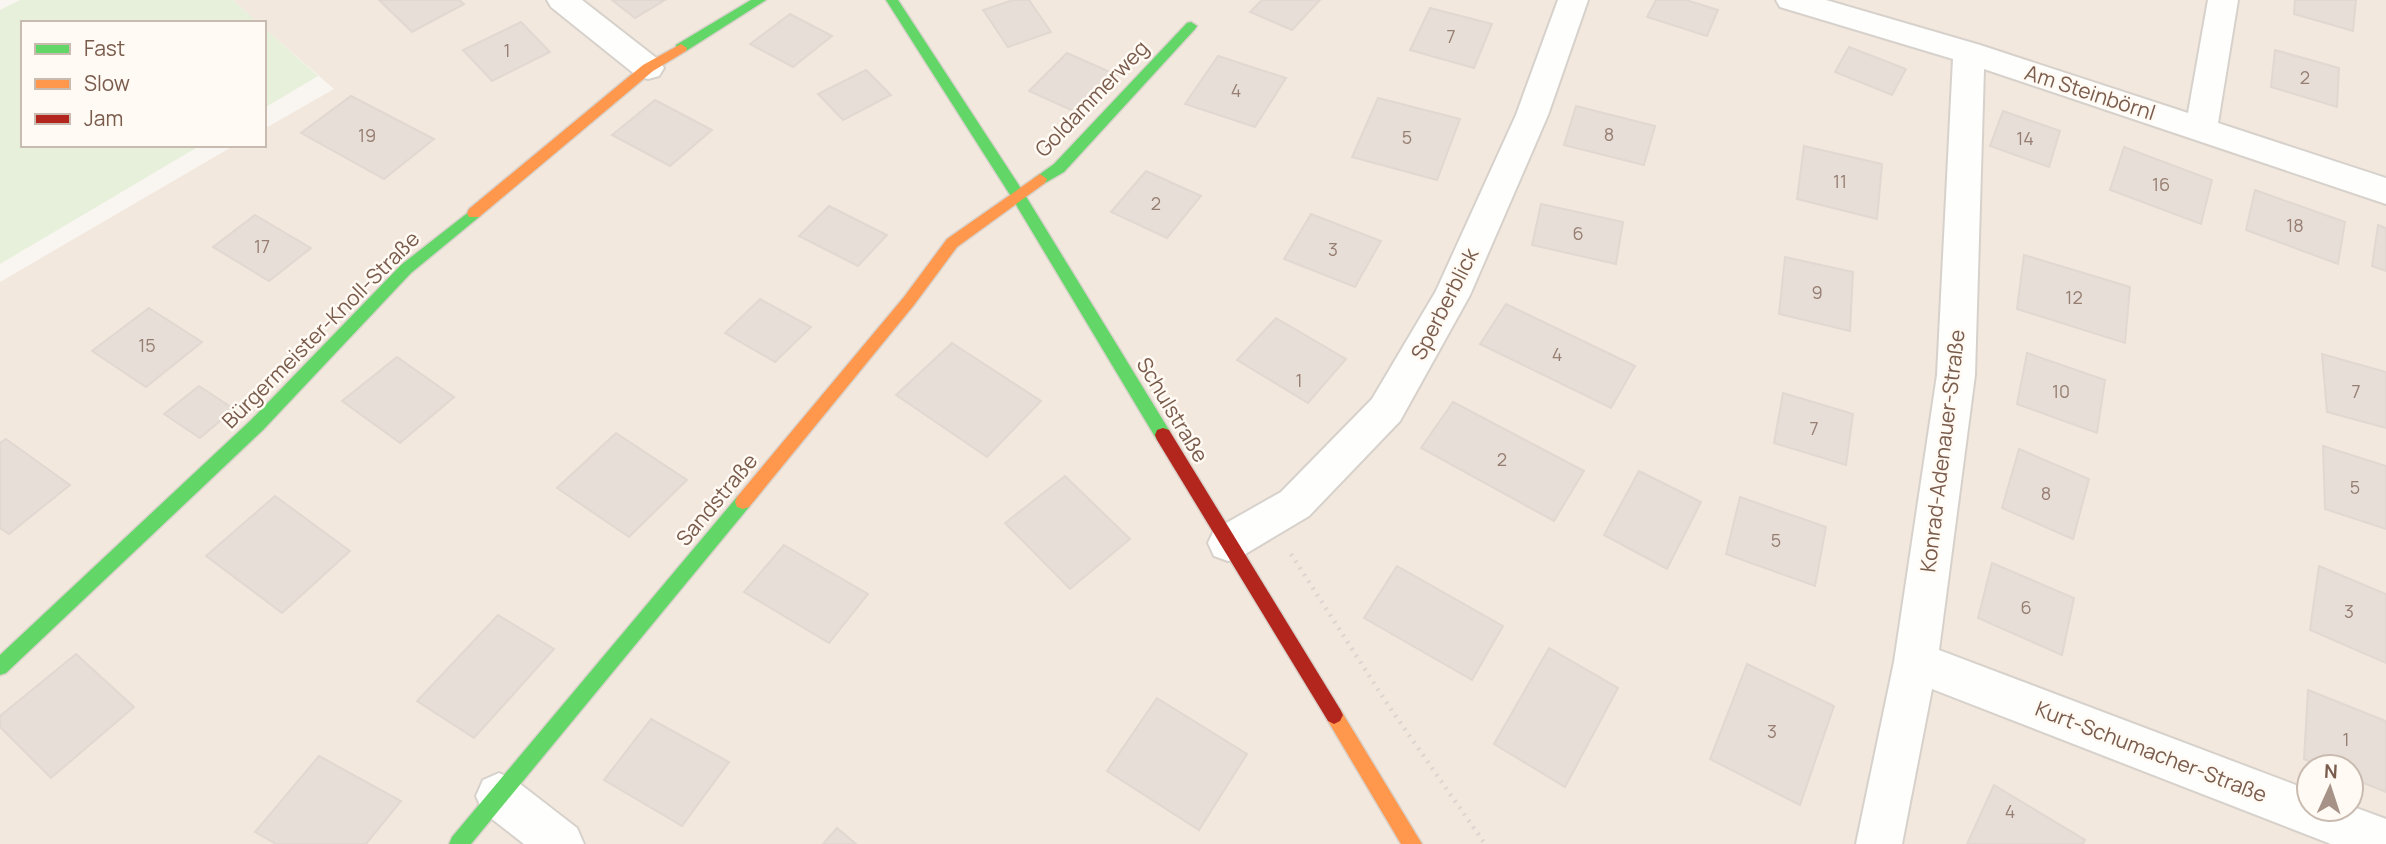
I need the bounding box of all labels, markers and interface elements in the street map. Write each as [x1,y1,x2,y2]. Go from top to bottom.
legend [21,21,266,147]
house number: 7 [1446,24,1456,48]
text: Fast [84,34,125,62]
street label: Goldammerweg [1028,34,1154,163]
house number: 1 [503,38,511,62]
street label: Am Steinbörnl [2021,58,2159,126]
house number: 2 [2300,65,2310,89]
text: Slow [84,69,130,97]
house number: 4 [1231,78,1241,102]
text: Jam [84,104,123,132]
house number: 8 [1604,122,1614,146]
house number: 19 [358,123,376,147]
house number: 5 [1402,125,1412,149]
house number: 14 [2016,126,2034,150]
house number: 11 [1833,169,1847,193]
house number: 16 [2152,172,2170,196]
house number: 2 [1151,191,1161,215]
house number: 18 [2286,213,2304,237]
house number: 6 [1572,221,1584,245]
street label: Bürgermeister-Knoll-Straße [216,225,425,434]
house number: 17 [254,234,270,258]
house number: 3 [1328,237,1338,261]
street label: Sperberblick [1404,242,1484,364]
house number: 9 [1811,280,1823,304]
house number: 12 [2065,285,2083,309]
street label: Konrad-Adenauer-Straße [1913,328,1971,574]
house number: 15 [138,333,156,357]
house number: 4 [1552,342,1562,366]
street label: Schulstraße [1131,352,1215,467]
house number: 1 [1295,368,1303,392]
house number: 10 [2052,379,2070,403]
house number: 7 [2351,379,2361,403]
house number: 7 [1809,416,1819,440]
street label: Sandstraße [669,447,763,551]
house number: 2 [1497,447,1507,471]
house number: 5 [2350,475,2360,499]
house number: 8 [2041,481,2051,505]
house number: 5 [1771,528,1781,552]
house number: 6 [2020,595,2032,619]
house number: 3 [2344,599,2354,623]
street label: Kurt-Schumacher-Straße [2032,694,2271,808]
house number: 3 [1767,719,1777,743]
house number: 1 [2342,727,2350,751]
north arrow [2295,753,2365,823]
text: N [2323,758,2338,784]
house number: 4 [2005,799,2015,823]

